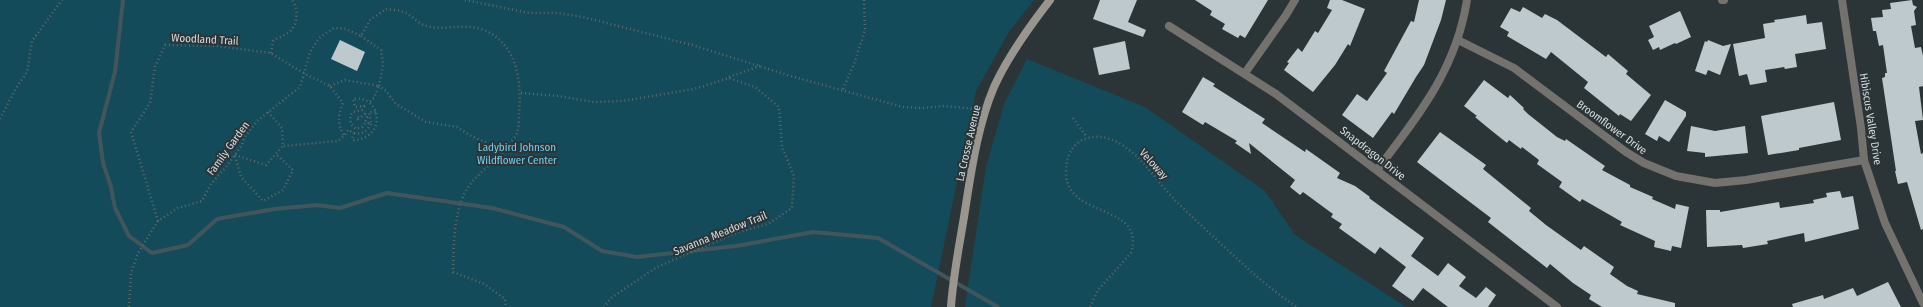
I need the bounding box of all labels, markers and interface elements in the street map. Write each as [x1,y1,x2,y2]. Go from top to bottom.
street label: Woodland Trail [171,31,239,48]
street label: Hibiscus Valley Drive [1857,72,1884,166]
street label: Broomflower Drive [1574,98,1649,157]
street label: La Crosse Avenue [953,104,984,183]
street label: Family Garden [205,119,252,178]
street label: Snapdragon Drive [1337,124,1408,183]
park label: Ladybird Johnson Wildflower Center [477,141,557,167]
street label: Veloway [1137,146,1171,182]
street label: Savanna Meadow Trail [672,209,769,258]

